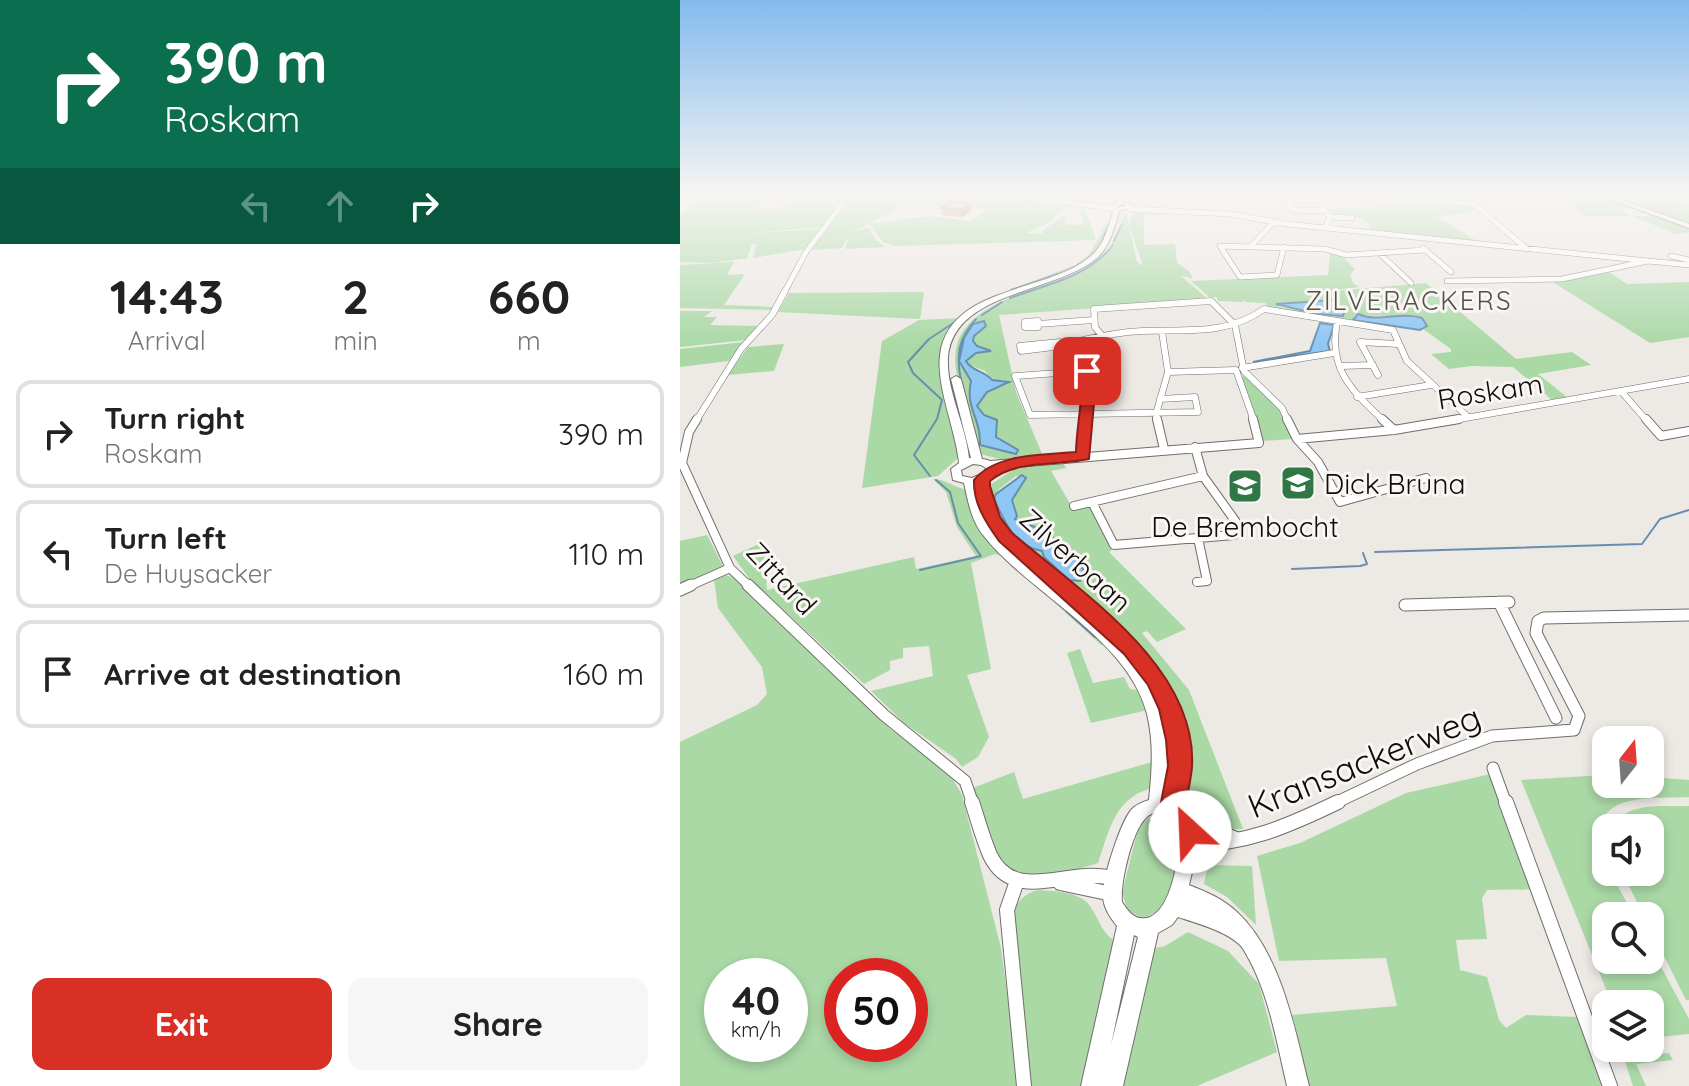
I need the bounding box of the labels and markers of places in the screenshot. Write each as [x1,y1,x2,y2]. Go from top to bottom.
pin [1053,337,1121,405]
school or university icon: Dick Bruna [1279,464,1317,502]
place label: Dick Bruna [1324,466,1465,501]
school or university icon: De Brembocht [1226,467,1264,505]
place label: De Brembocht [1151,509,1339,544]

